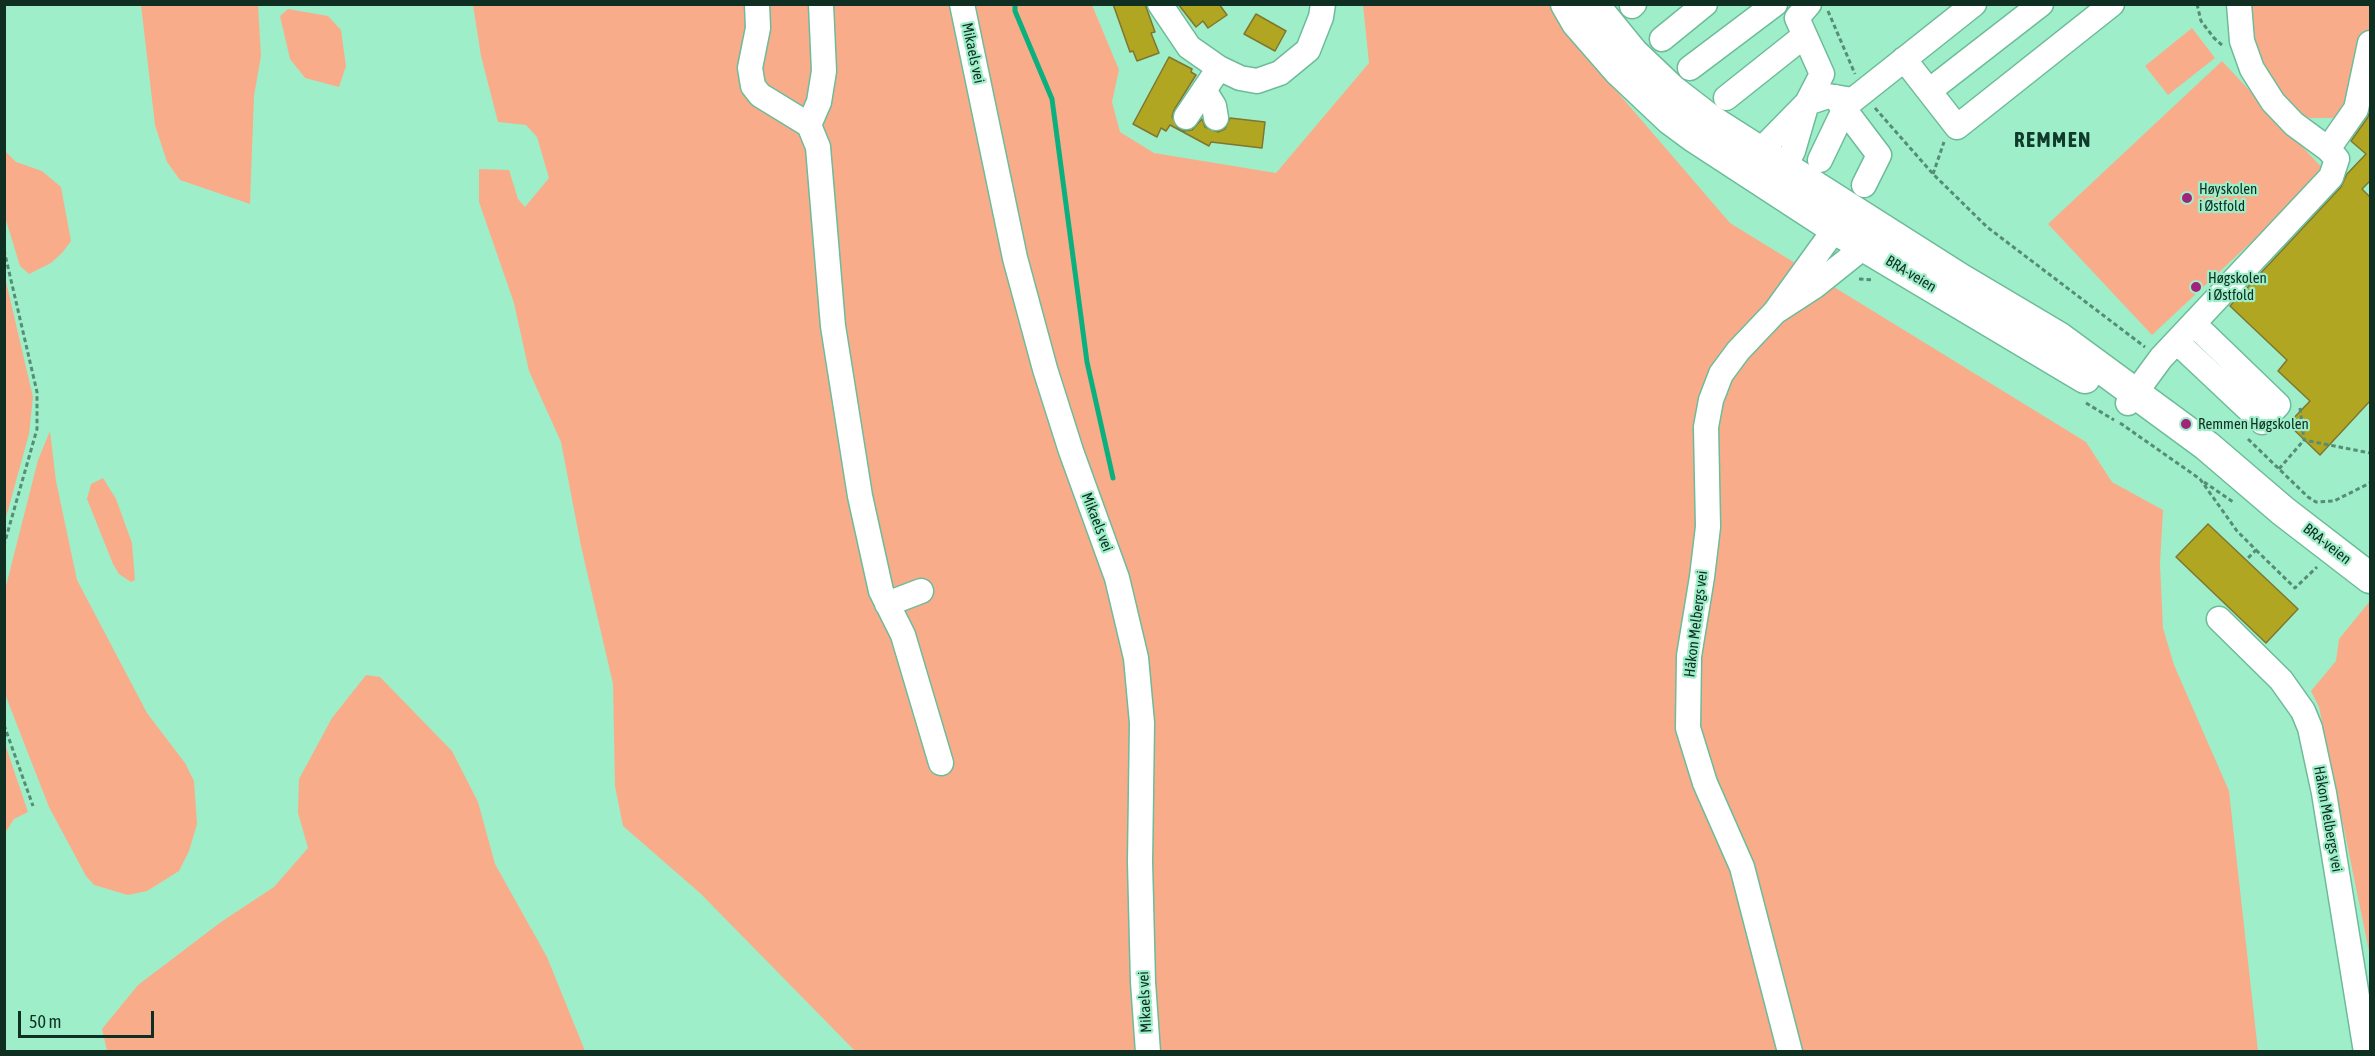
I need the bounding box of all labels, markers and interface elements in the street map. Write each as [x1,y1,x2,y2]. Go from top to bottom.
street label: Mikaels vei [958,21,988,85]
district label: REMMEN [2014,127,2092,153]
place label: Høyskolen i Østfold [2199,180,2257,215]
marker: Høyskolen i Østfold [2180,191,2194,205]
street label: BRA-veien [1882,252,1940,296]
place label: Høgskolen i Østfold [2208,269,2267,304]
marker: Høgskolen i Østfold [2189,280,2203,294]
place label: Remmen Høgskolen [2198,415,2309,433]
marker: Remmen Høgskolen [2179,417,2193,431]
street label: Mikaels vei [1078,490,1116,554]
street label: BRA-veien [2299,520,2355,568]
street label: Håkon Melbergs vei [1681,570,1711,678]
street label: Håkon Melbergs vei [2310,765,2346,873]
street label: Mikaels vei [1134,971,1156,1033]
scale bar [21,999,158,1037]
text: 50 m [29,1011,61,1032]

